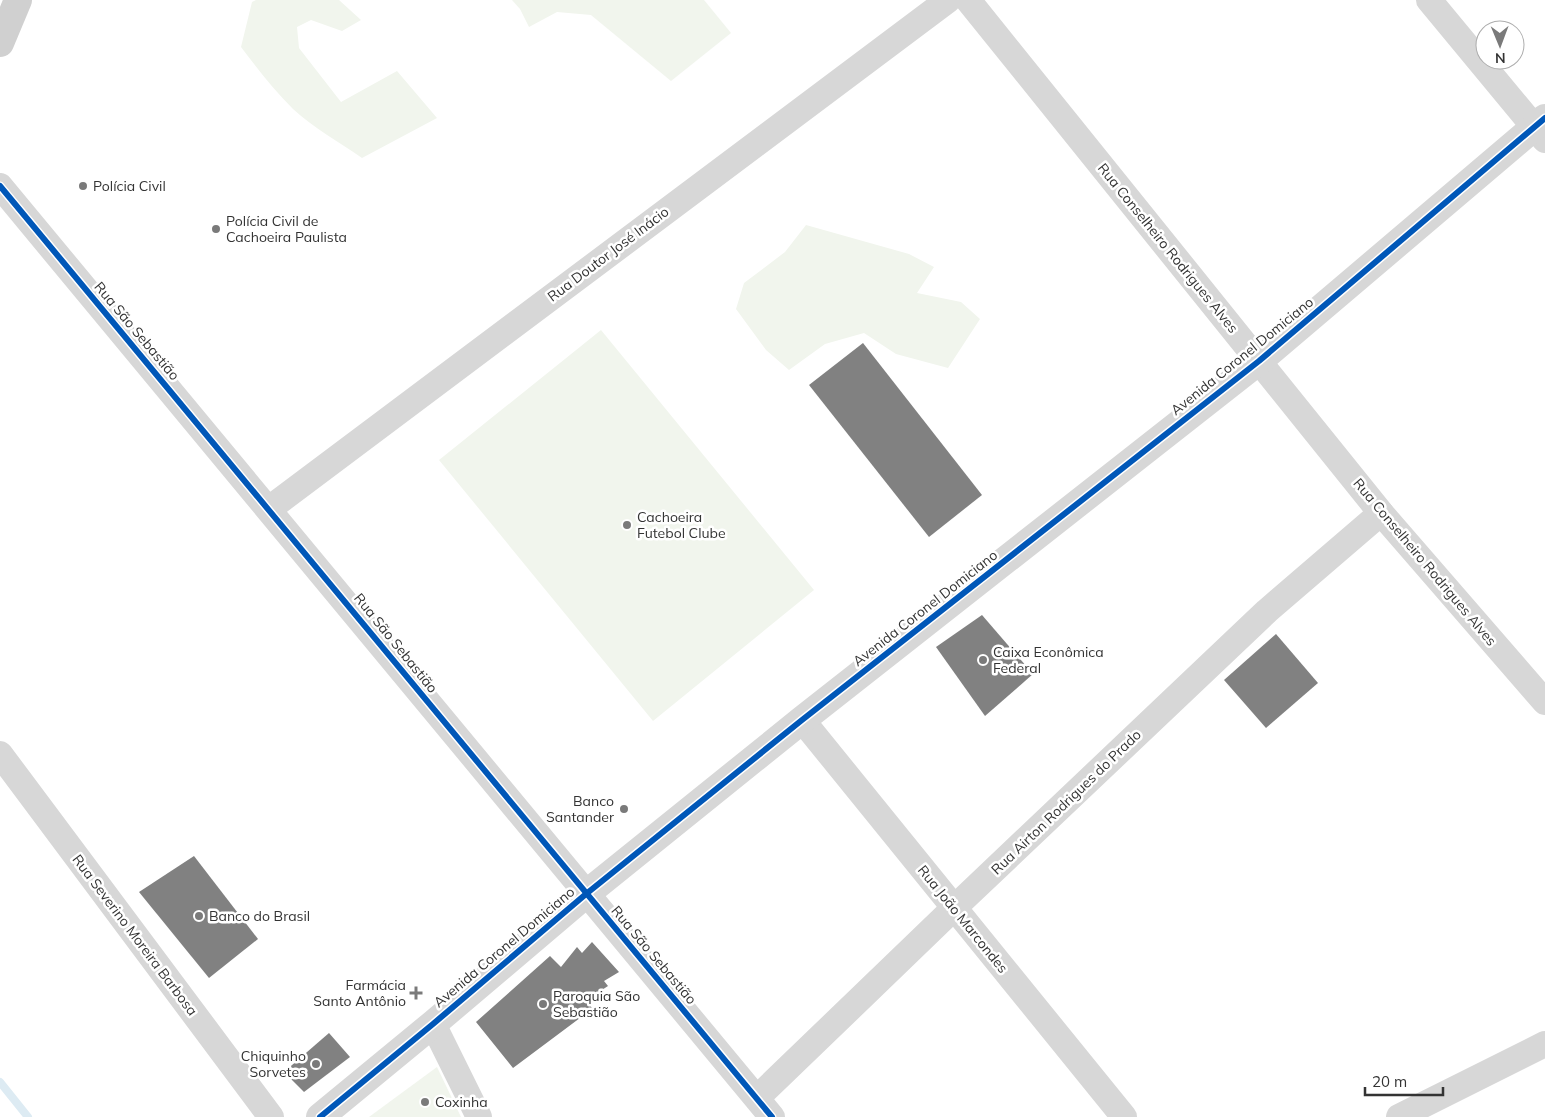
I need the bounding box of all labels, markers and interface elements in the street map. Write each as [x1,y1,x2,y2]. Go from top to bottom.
north arrow [1475,20,1525,70]
text: N [1495,49,1506,67]
street label: Rua Conselheiro Rodrigues Alves [1094,159,1242,337]
place label: Polícia Civil [93,177,166,195]
marker: Polícia Civil [77,180,89,192]
street label: Rua Doutor José Inácio [544,203,672,305]
place label: Polícia Civil de Cachoeira Paulista [226,212,347,246]
marker: Polícia Civil de Cachoeira Paulista [210,223,222,235]
street label: Rua São Sebastião [90,278,184,384]
street label: Avenida Coronel Domiciano [1167,293,1317,419]
street label: Rua Conselheiro Rodrigues Alves [1350,474,1501,650]
place label: Cachoeira Futebol Clube [637,508,726,542]
marker: Cachoeira Futebol Clube [621,519,633,531]
street label: Avenida Coronel Domiciano [849,546,1001,670]
street label: Rua São Sebastião [350,589,442,697]
place label: Caixa Econômica Federal [993,643,1104,677]
marker: Caixa Econômica Federal [977,654,989,666]
street label: Rua Airton Rodrigues do Prado [987,726,1145,878]
place label: Banco Santander [546,792,615,826]
marker: Banco Santander [618,803,630,815]
street label: Rua Severino Moreira Barbosa [69,851,201,1019]
street label: Rua João Marcondes [914,861,1012,977]
street label: Avenida Coronel Domiciano [430,883,578,1011]
street label: Rua São Sebastião [607,902,701,1008]
place label: Banco do Brasil [209,907,310,925]
marker: Banco do Brasil [193,910,205,922]
place label: Farmácia Santo Antônio [313,976,406,1010]
marker: Farmácia Santo Antônio [410,987,422,999]
place label: Paroquia São Sebastião [553,987,640,1021]
marker: Paroquia São Sebastião [537,998,549,1010]
place label: Chiquinho Sorvetes [241,1047,306,1081]
marker: Chiquinho Sorvetes [310,1058,322,1070]
scale bar [1365,1064,1442,1096]
text: 20 m [1372,1072,1407,1091]
place label: Coxinha [435,1093,488,1111]
marker: Coxinha [419,1096,431,1108]

